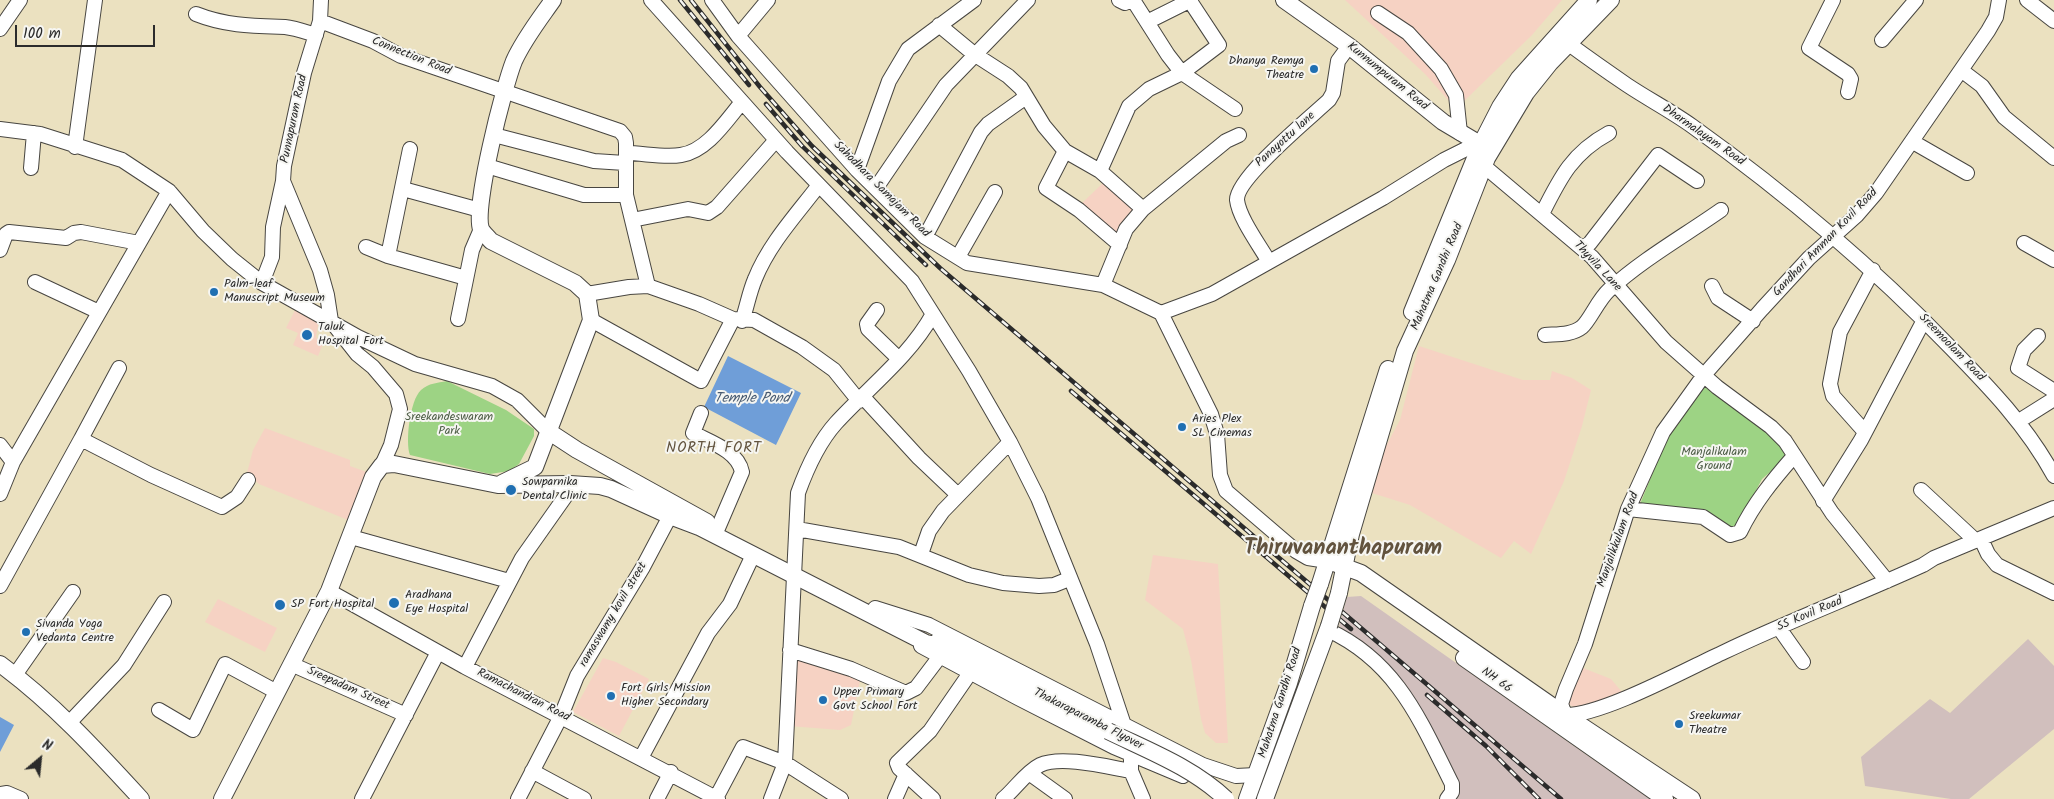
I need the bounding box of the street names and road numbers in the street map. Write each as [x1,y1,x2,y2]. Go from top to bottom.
street label: Connection Road [369,35,453,79]
street label: Kunnumpuram Road [1343,40,1431,114]
street label: Punnapuram Road [279,73,311,165]
street label: Dharmalayam Road [1659,102,1747,170]
street label: Panayottu lane [1253,109,1319,171]
street label: Sahodhara Samajam Road [830,139,932,241]
street label: Gandhari Amman Kovil Road [1771,186,1881,300]
street label: Mahatma Gandhi Road [1409,221,1467,333]
street label: Thyvila Lane [1570,239,1624,295]
street label: Sreemoolam Road [1915,311,1987,385]
street label: Manjalikkulam Road [1595,491,1643,589]
street label: ramaswamy kovil street [577,560,651,670]
street label: SS Kovil Road [1775,595,1845,635]
street label: Mahatma Gandhi Road [1256,646,1306,760]
street label: Sreepadam Street [304,664,392,714]
street label: NH 66 [1478,665,1514,697]
street label: Ramachandran Road [474,666,572,726]
street label: Thakaraparamba Flyover [1031,686,1145,754]

